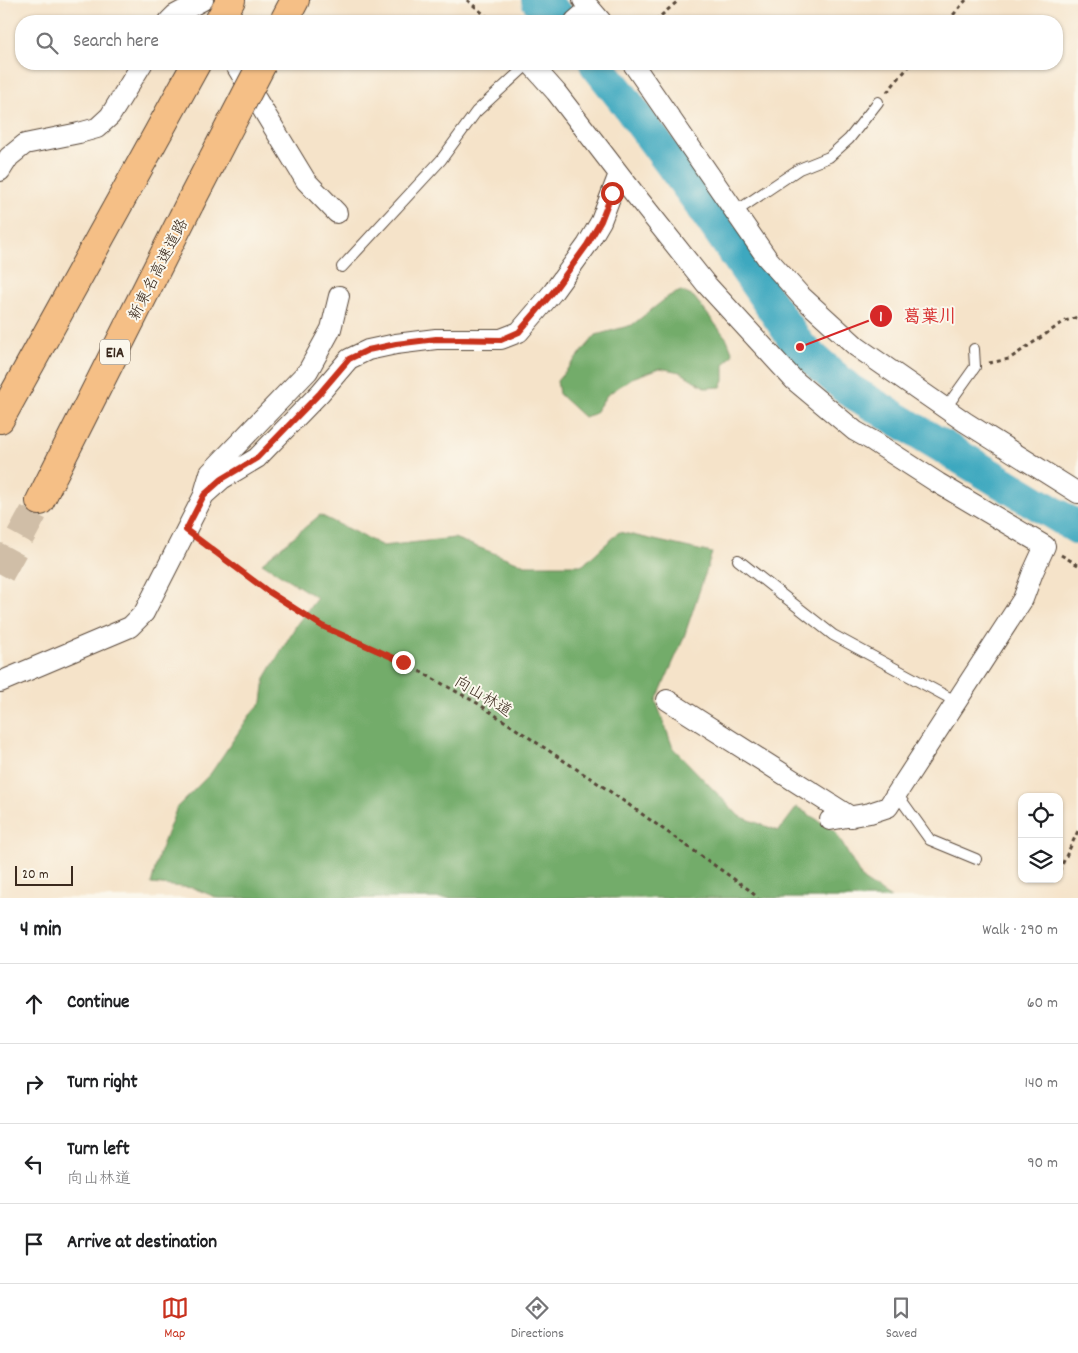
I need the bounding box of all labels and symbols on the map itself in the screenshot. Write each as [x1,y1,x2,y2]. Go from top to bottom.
route start [601,182,624,205]
street label: 新東名高速道路 [124,215,195,325]
callout: 葛葉川 [868,299,967,332]
text: 葛葉川 [903,306,957,331]
text: 1 [879,307,883,329]
road number: E1A [100,340,130,364]
route end [392,651,415,674]
street label: 向山林道 [449,671,516,723]
scale bar [15,863,72,886]

